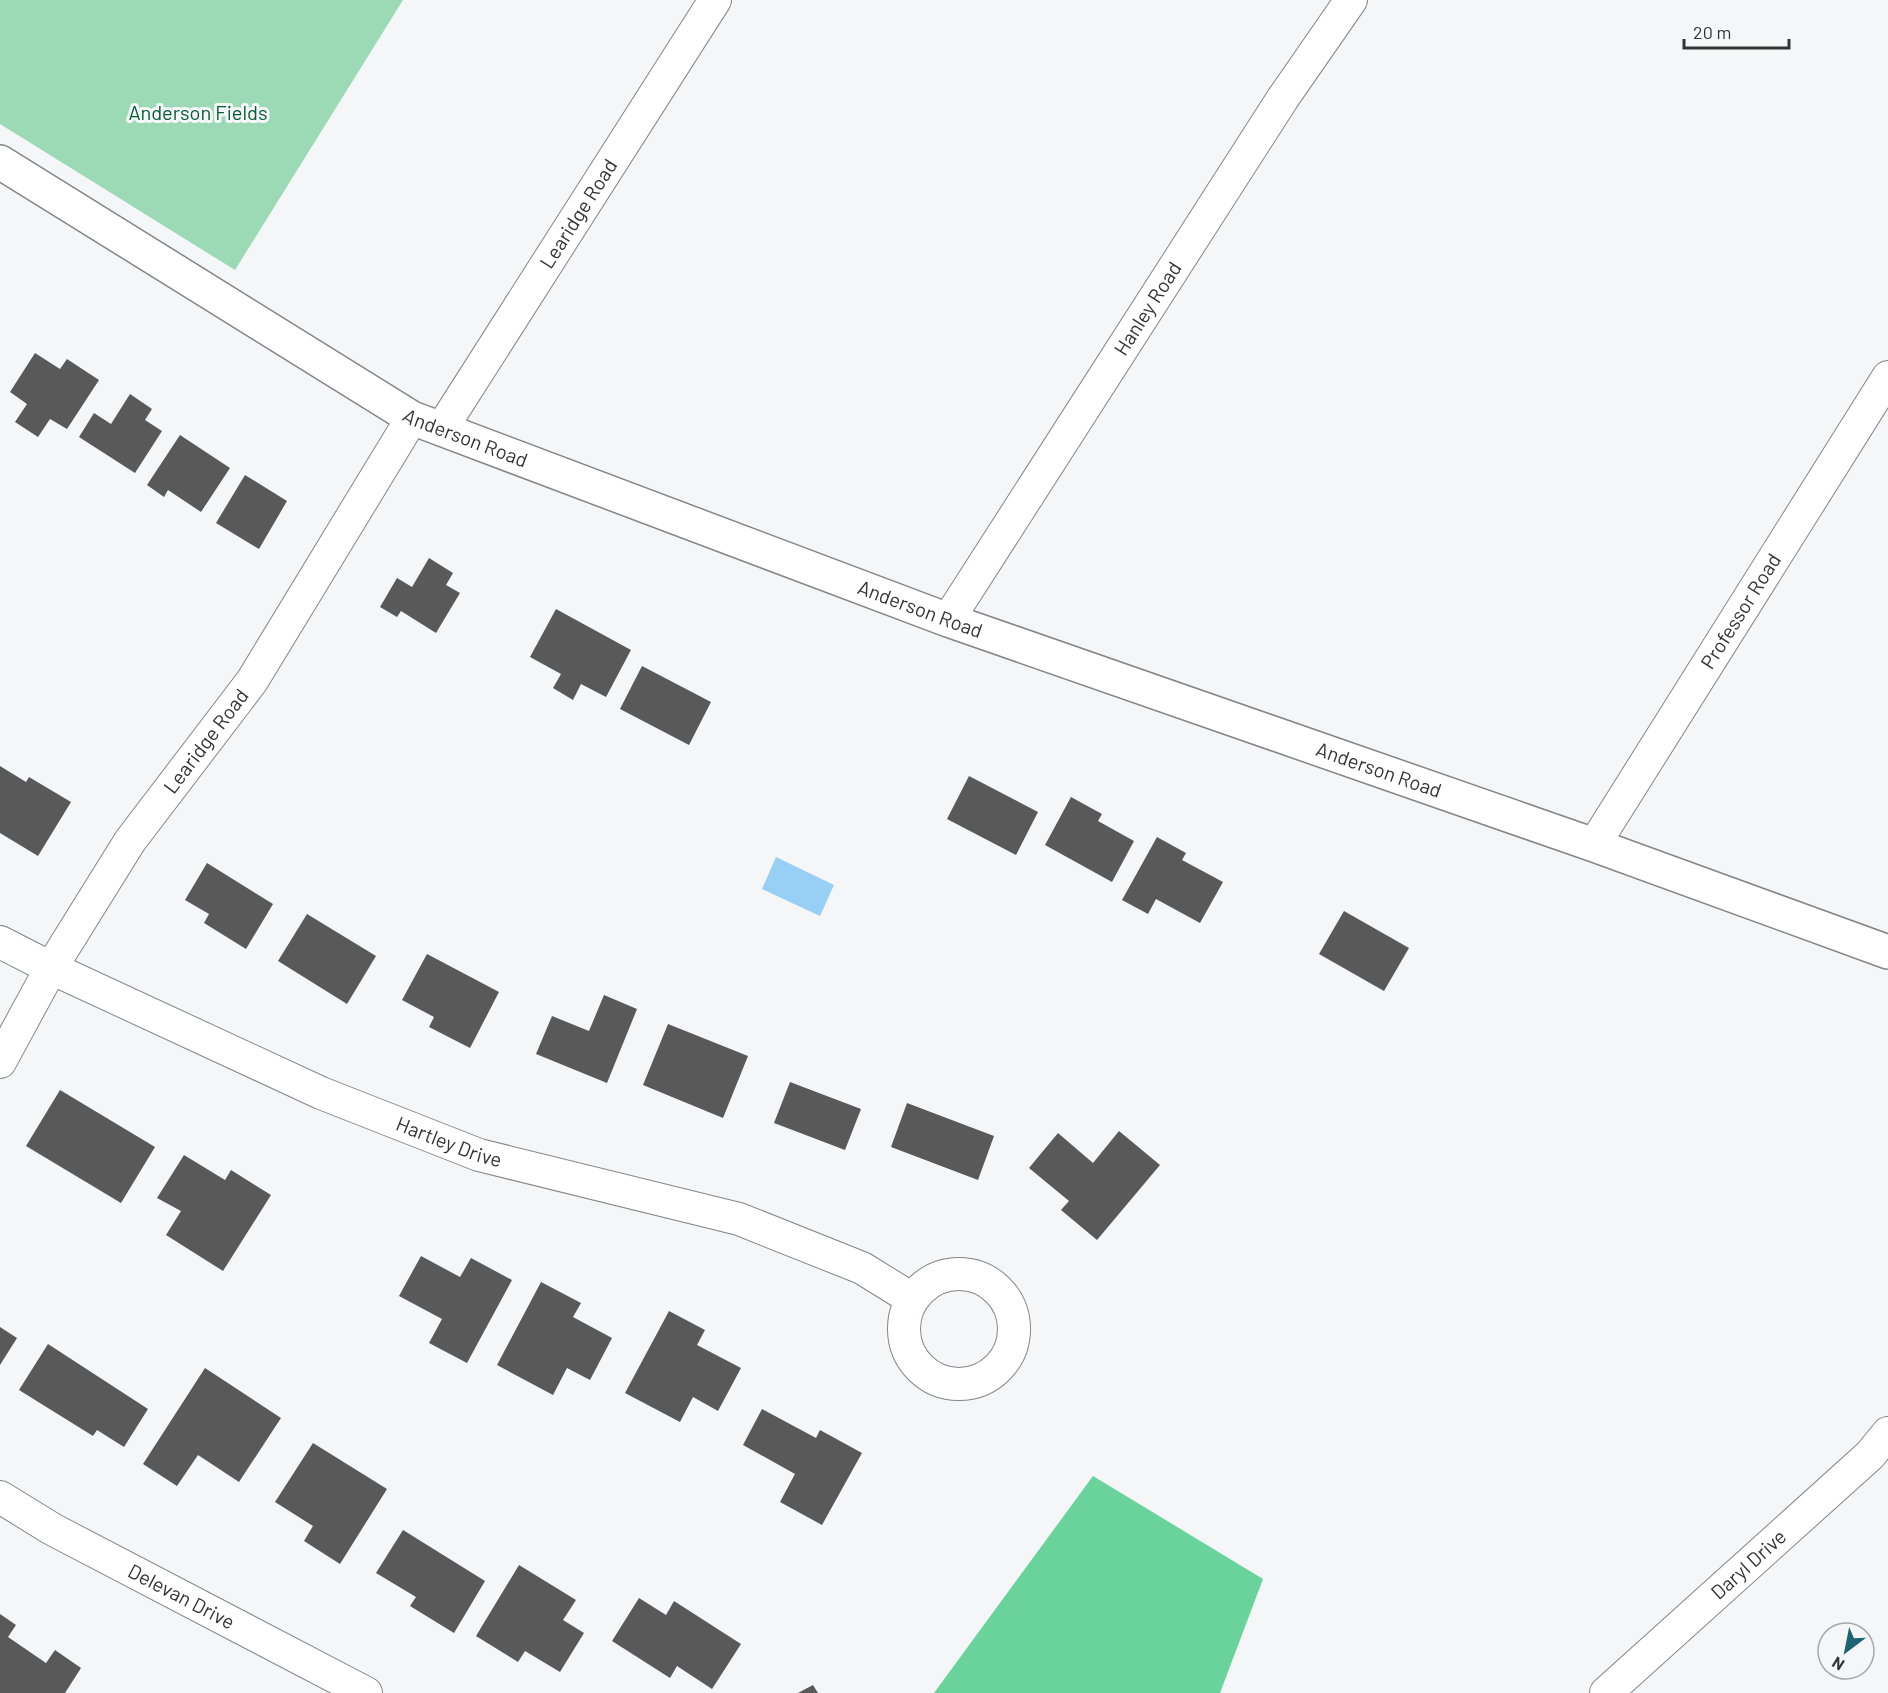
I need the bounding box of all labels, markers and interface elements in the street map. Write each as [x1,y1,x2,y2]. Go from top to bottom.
scale bar [1684,12,1789,50]
text: 20 m [1693,21,1731,43]
park label: Anderson Fields [128,100,268,124]
street label: Learidge Road [534,154,622,273]
street label: Hanley Road [1108,257,1186,359]
street label: Anderson Road [399,402,531,472]
street label: Professor Road [1695,549,1785,673]
street label: Anderson Road [855,574,986,642]
street label: Learidge Road [158,684,253,798]
street label: Anderson Road [1313,736,1445,802]
street label: Hartley Drive [393,1111,504,1171]
street label: Daryl Drive [1705,1524,1790,1604]
street label: Delevan Drive [124,1558,239,1633]
north arrow [1816,1621,1876,1681]
text: N [1828,1653,1847,1675]

